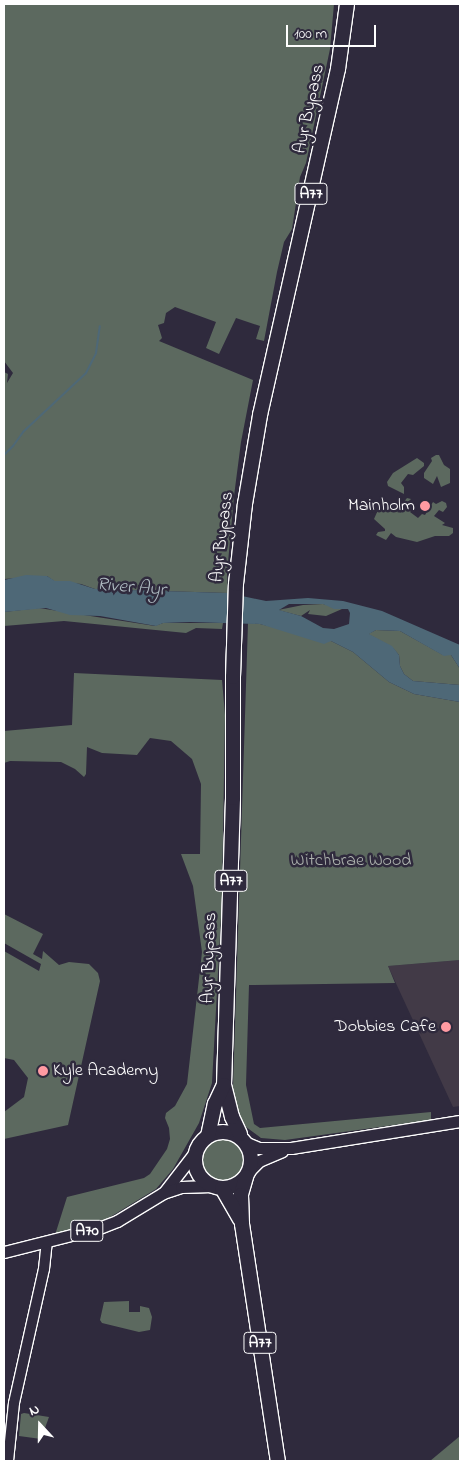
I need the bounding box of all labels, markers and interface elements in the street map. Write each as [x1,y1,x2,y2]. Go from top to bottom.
scale bar [289,15,379,47]
text: 100 m [294,23,327,45]
street label: Ayr Bypass [290,62,330,156]
road number: A77 [294,180,328,208]
street label: Ayr Bypass [207,490,239,584]
place label: Mainholm [348,495,415,517]
marker: Mainholm [419,500,431,512]
water label: River Ayr [96,574,166,602]
park label: Witchbrae Wood [291,850,411,872]
road number: A77 [214,868,248,894]
street label: Ayr Bypass [198,912,222,1004]
place label: Dobbies Cafe [335,1016,436,1038]
marker: Dobbies Cafe [440,1021,452,1033]
place label: Kyle Academy [53,1060,158,1082]
marker: Kyle Academy [37,1065,49,1077]
road number: A70 [70,1218,104,1244]
road number: A77 [242,1330,278,1356]
text: N [26,1399,43,1422]
north arrow [15,1400,65,1450]

